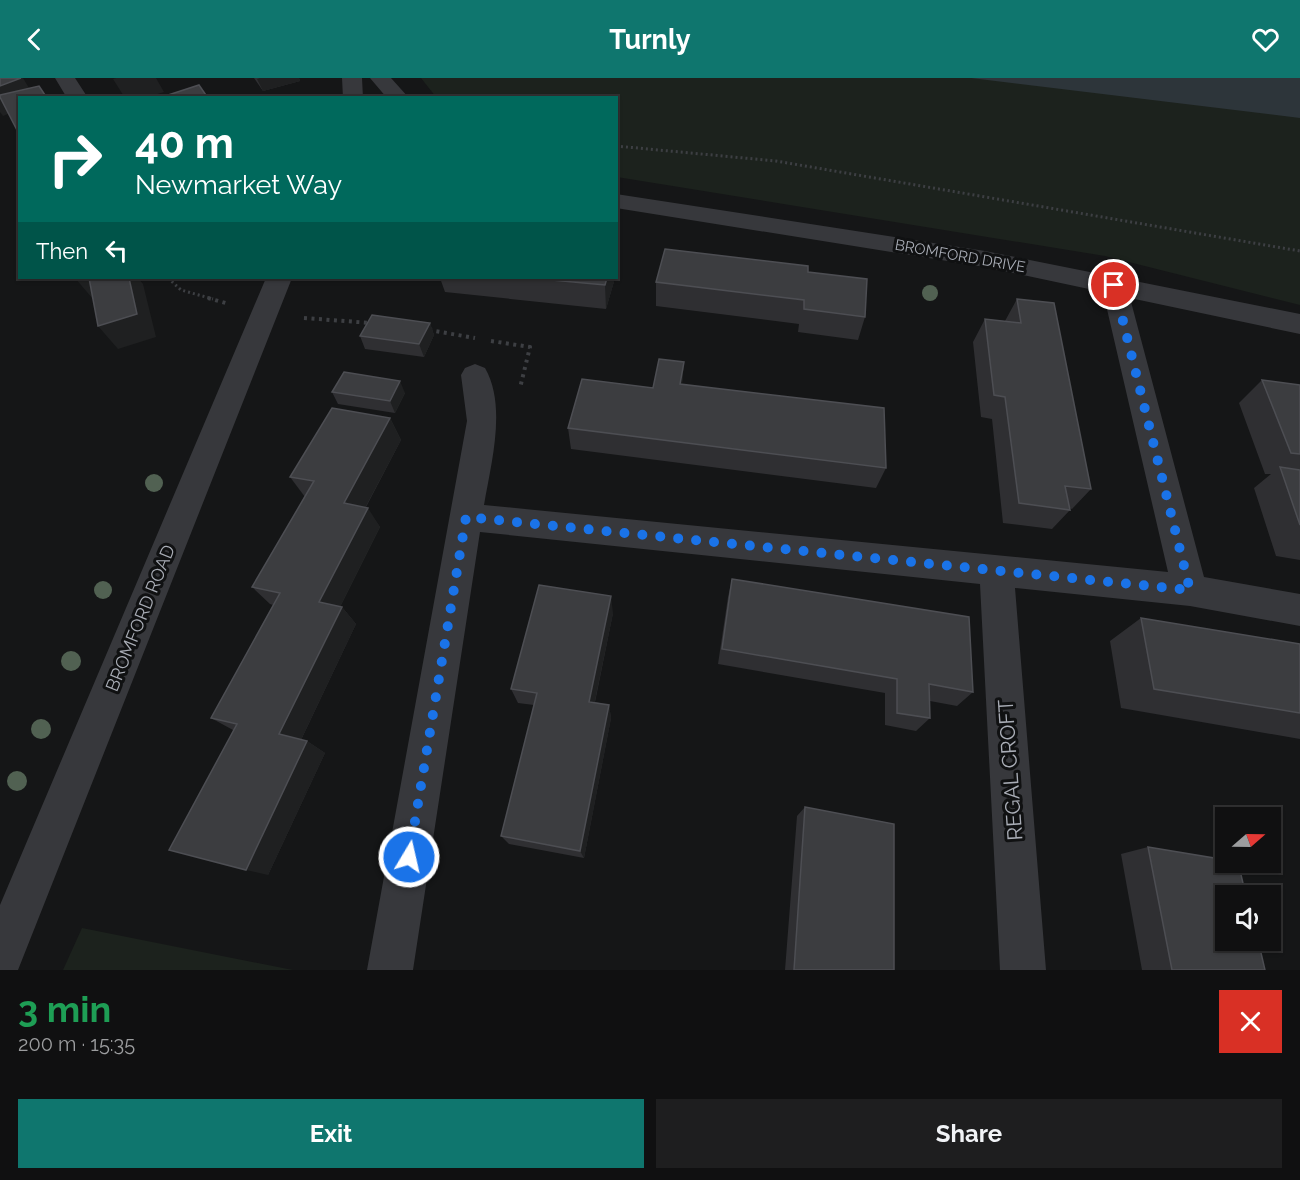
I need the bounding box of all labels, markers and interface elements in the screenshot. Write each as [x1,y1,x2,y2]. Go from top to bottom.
icon: back [18,23,51,56]
icon: heart [1249,23,1282,56]
text: Turnly [609,24,691,55]
text: 40 m [135,119,234,168]
icon: right [36,120,114,198]
text: Newmarket Way [135,169,342,200]
icon: left [100,234,133,267]
street label: BROMFORD DRIVE [893,236,1027,276]
text: Then [36,238,88,264]
pin [1088,259,1139,310]
icon: arrive [1097,268,1130,301]
street label: BROMFORD ROAD [101,542,179,694]
street label: REGAL CROFT [993,698,1027,841]
north arrow [1215,807,1281,873]
map controls [1215,807,1281,951]
position arrow [377,825,441,889]
button: sound [1215,885,1281,951]
text: 3 min [18,988,111,1030]
button: close [1219,990,1282,1053]
text: 200 m · 15:35 [18,1032,135,1056]
button: Exit [18,1099,644,1168]
button: Share [656,1099,1282,1168]

